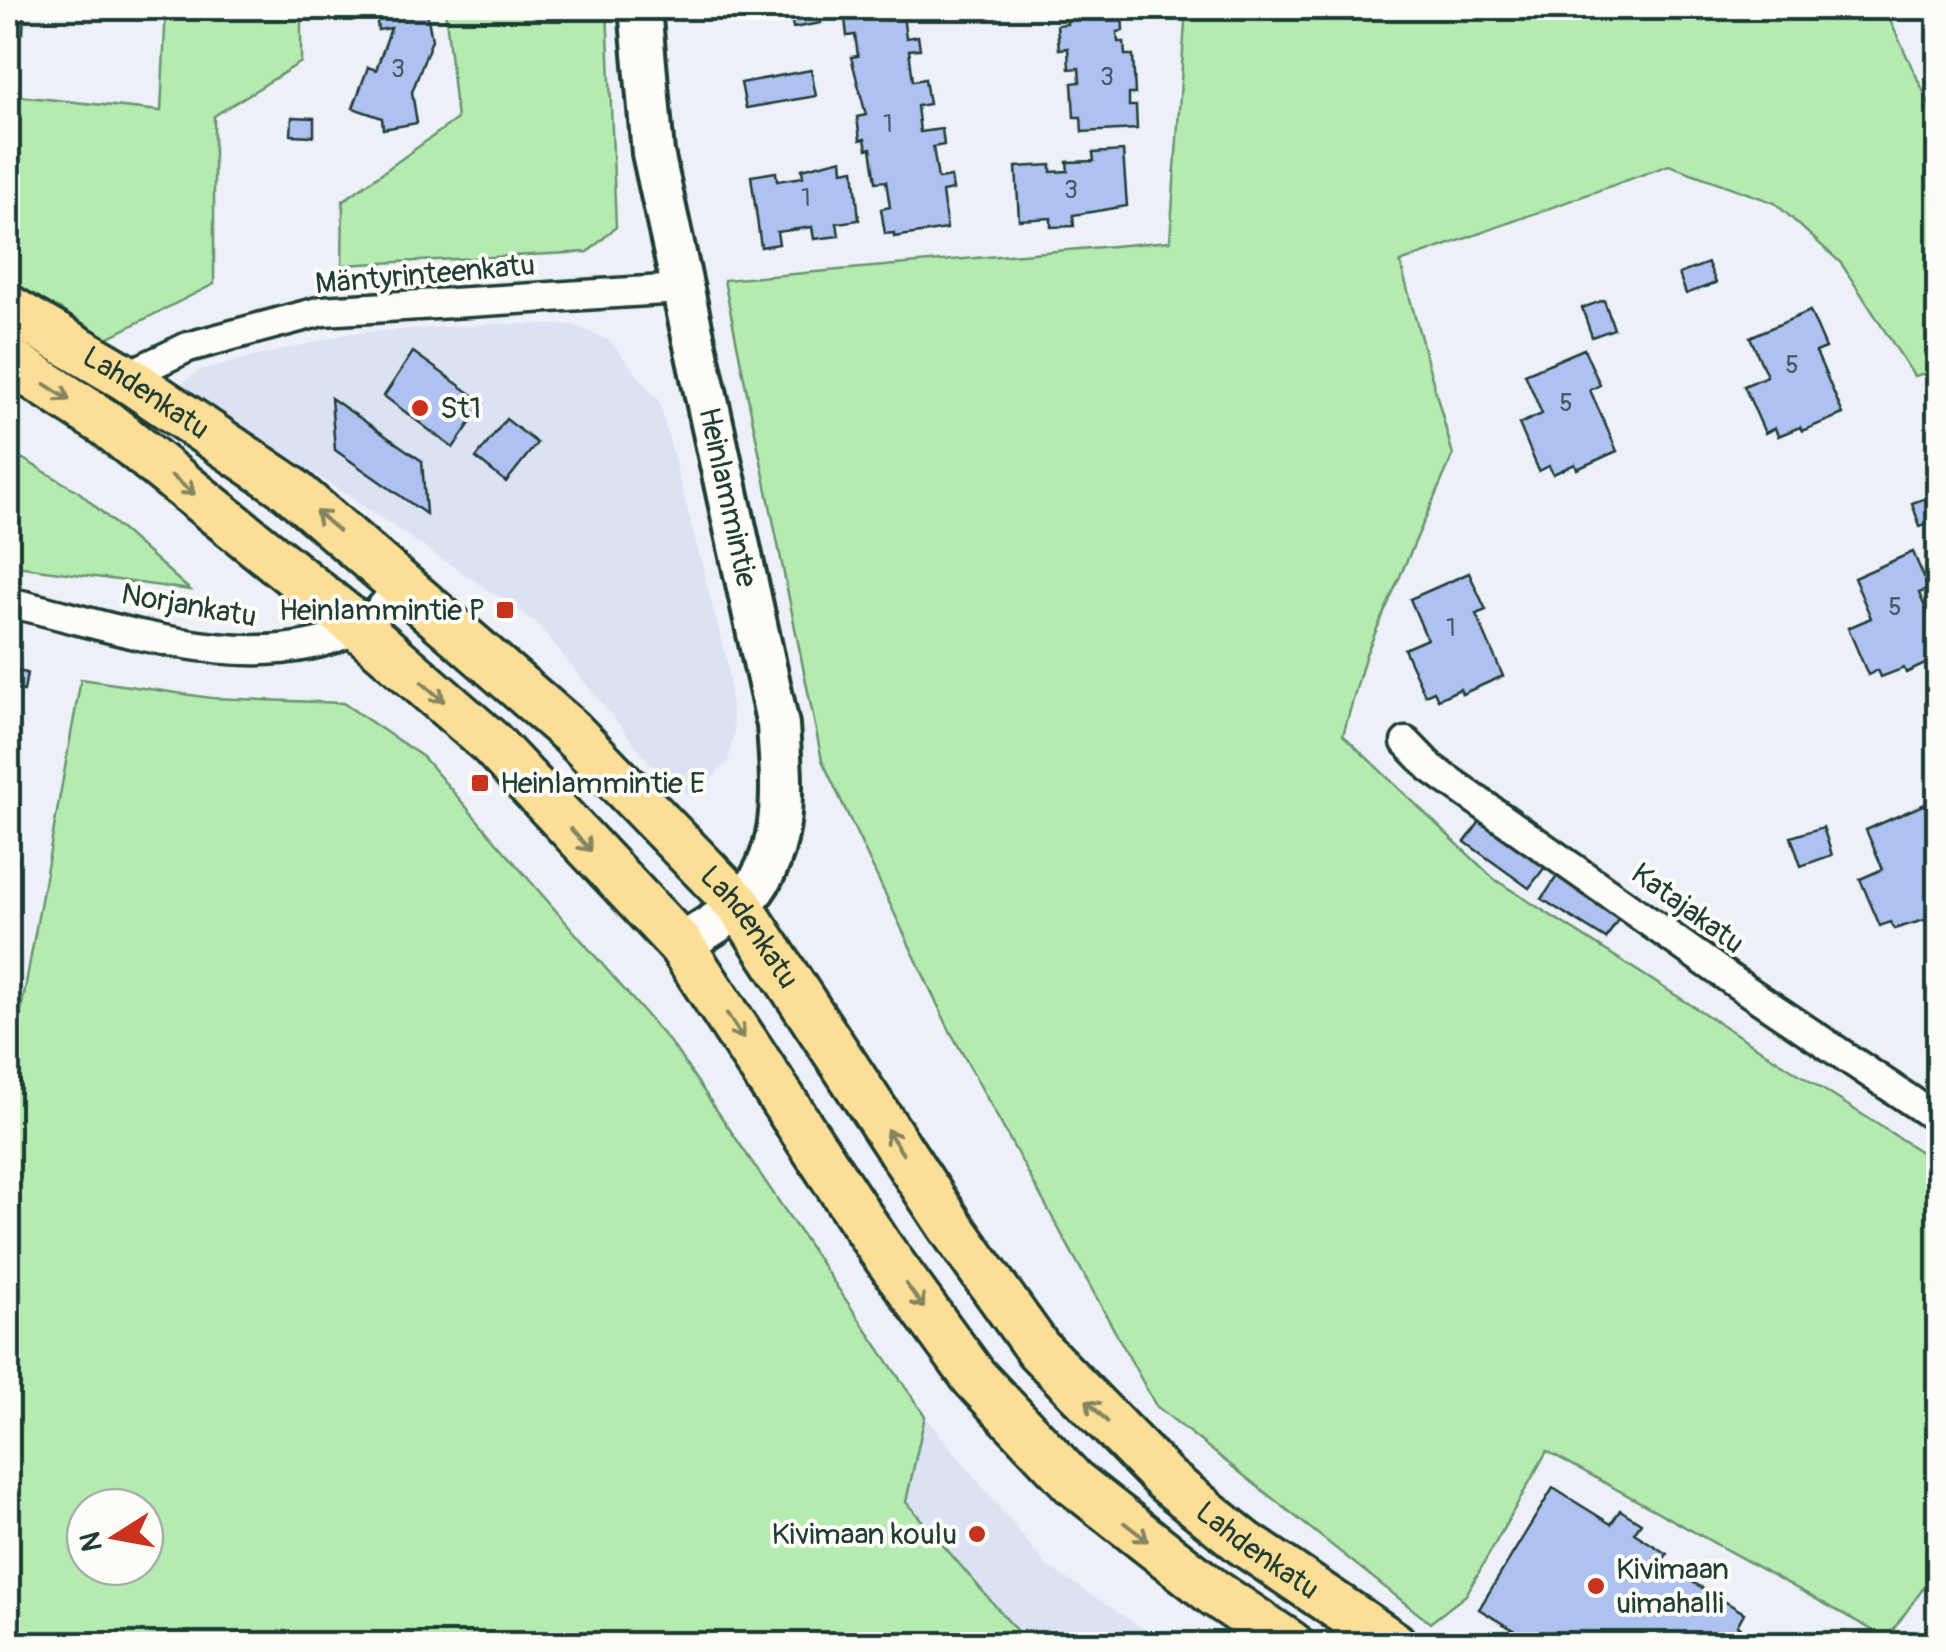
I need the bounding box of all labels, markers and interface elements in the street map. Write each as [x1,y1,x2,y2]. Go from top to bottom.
house number: 3 [391,54,405,85]
house number: 3 [1100,62,1114,93]
house number: 1 [883,109,893,140]
house number: 3 [1064,175,1078,206]
house number: 1 [801,183,811,214]
street label: Mäntyrinteenkatu [314,246,537,303]
street label: Lahdenkatu [76,338,216,448]
house number: 5 [1785,350,1799,381]
one-way arrow [43,381,71,402]
house number: 5 [1559,388,1573,419]
place label: St1 [440,390,481,427]
marker: St1 [409,397,431,419]
street label: Heinlammintie [690,404,765,591]
one-way arrow [169,474,196,495]
one-way arrow [315,510,340,533]
street label: Norjankatu [118,575,259,636]
place label: Heinlammintie P [279,592,485,629]
house number: 5 [1888,592,1902,623]
marker: Heinlammintie P [494,599,516,621]
house number: 1 [1446,613,1456,644]
one-way arrow [420,681,446,703]
place label: Heinlammintie E [500,765,705,802]
marker: Heinlammintie E [469,772,491,794]
one-way arrow [569,827,592,852]
street label: Katajakatu [1624,855,1751,962]
street label: Lahdenkatu [692,858,807,996]
one-way arrow [724,1012,745,1040]
one-way arrow [885,1129,906,1157]
one-way arrow [904,1282,925,1310]
one-way arrow [1086,1399,1109,1424]
north arrow [65,1487,165,1587]
street label: Lahdenkatu [1188,1493,1326,1608]
place label: Kivimaan koulu [771,1516,957,1553]
one-way arrow [1123,1521,1149,1543]
marker: Kivimaan koulu [966,1523,988,1545]
text: N [73,1529,111,1554]
place label: Kivimaan uimahalli [1616,1551,1729,1622]
marker: Kivimaan uimahalli [1585,1575,1607,1597]

